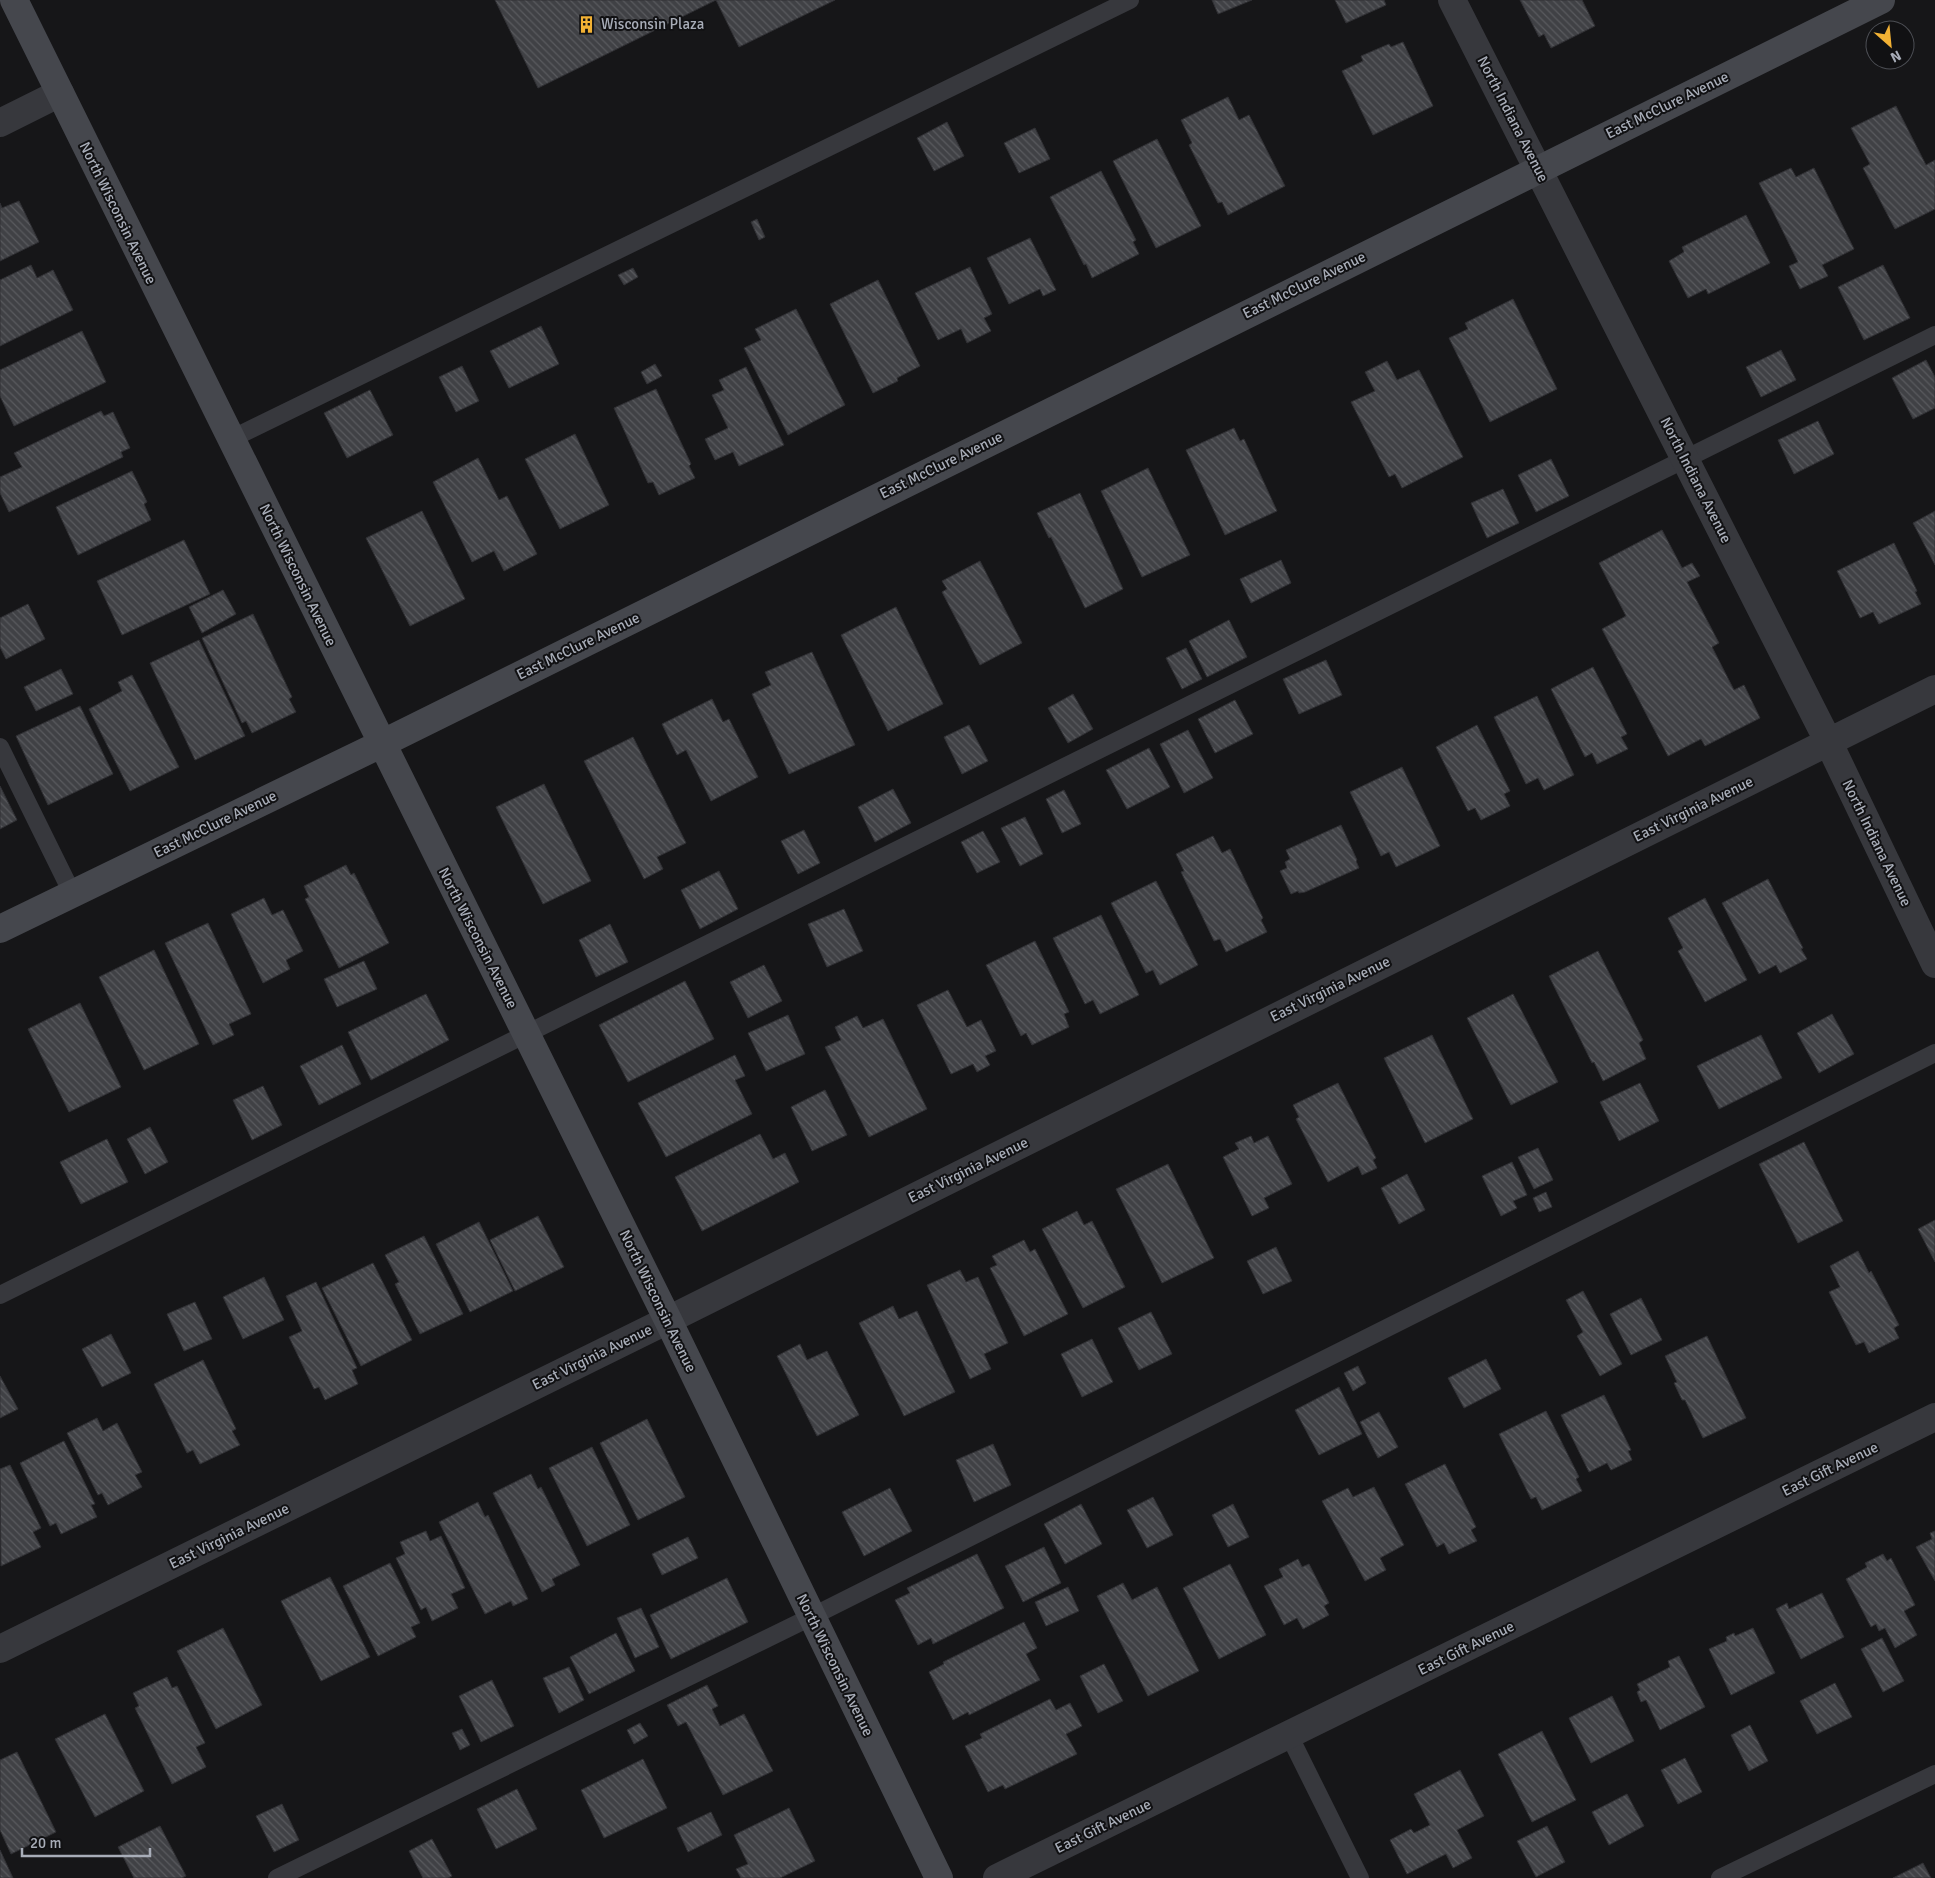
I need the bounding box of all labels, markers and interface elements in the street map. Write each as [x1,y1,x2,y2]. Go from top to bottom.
building icon: Wisconsin Plaza [577,14,597,34]
place label: Wisconsin Plaza [601,15,704,33]
north arrow [1865,20,1915,70]
text: N [1887,46,1904,66]
street label: North Indiana Avenue [1473,53,1553,185]
street label: East McClure Avenue [1602,67,1732,143]
street label: North Wisconsin Avenue [76,139,160,287]
street label: East McClure Avenue [1239,247,1369,323]
street label: North Indiana Avenue [1656,414,1736,546]
street label: East McClure Avenue [876,427,1006,503]
street label: North Wisconsin Avenue [256,501,340,649]
street label: East McClure Avenue [513,608,643,684]
street label: East Virginia Avenue [1630,772,1756,846]
street label: North Indiana Avenue [1839,777,1915,909]
street label: East McClure Avenue [150,786,280,862]
street label: North Wisconsin Avenue [435,864,521,1012]
street label: East Virginia Avenue [1267,952,1393,1026]
street label: East Virginia Avenue [905,1133,1031,1207]
street label: North Wisconsin Avenue [616,1227,700,1375]
street label: East Virginia Avenue [529,1320,655,1394]
street label: East Gift Avenue [1779,1438,1881,1500]
street label: East Virginia Avenue [166,1499,292,1573]
street label: North Wisconsin Avenue [793,1591,877,1739]
street label: East Gift Avenue [1415,1617,1517,1679]
street label: East Gift Avenue [1052,1795,1154,1857]
scale bar [22,1826,150,1858]
text: 20 m [30,1834,61,1852]

